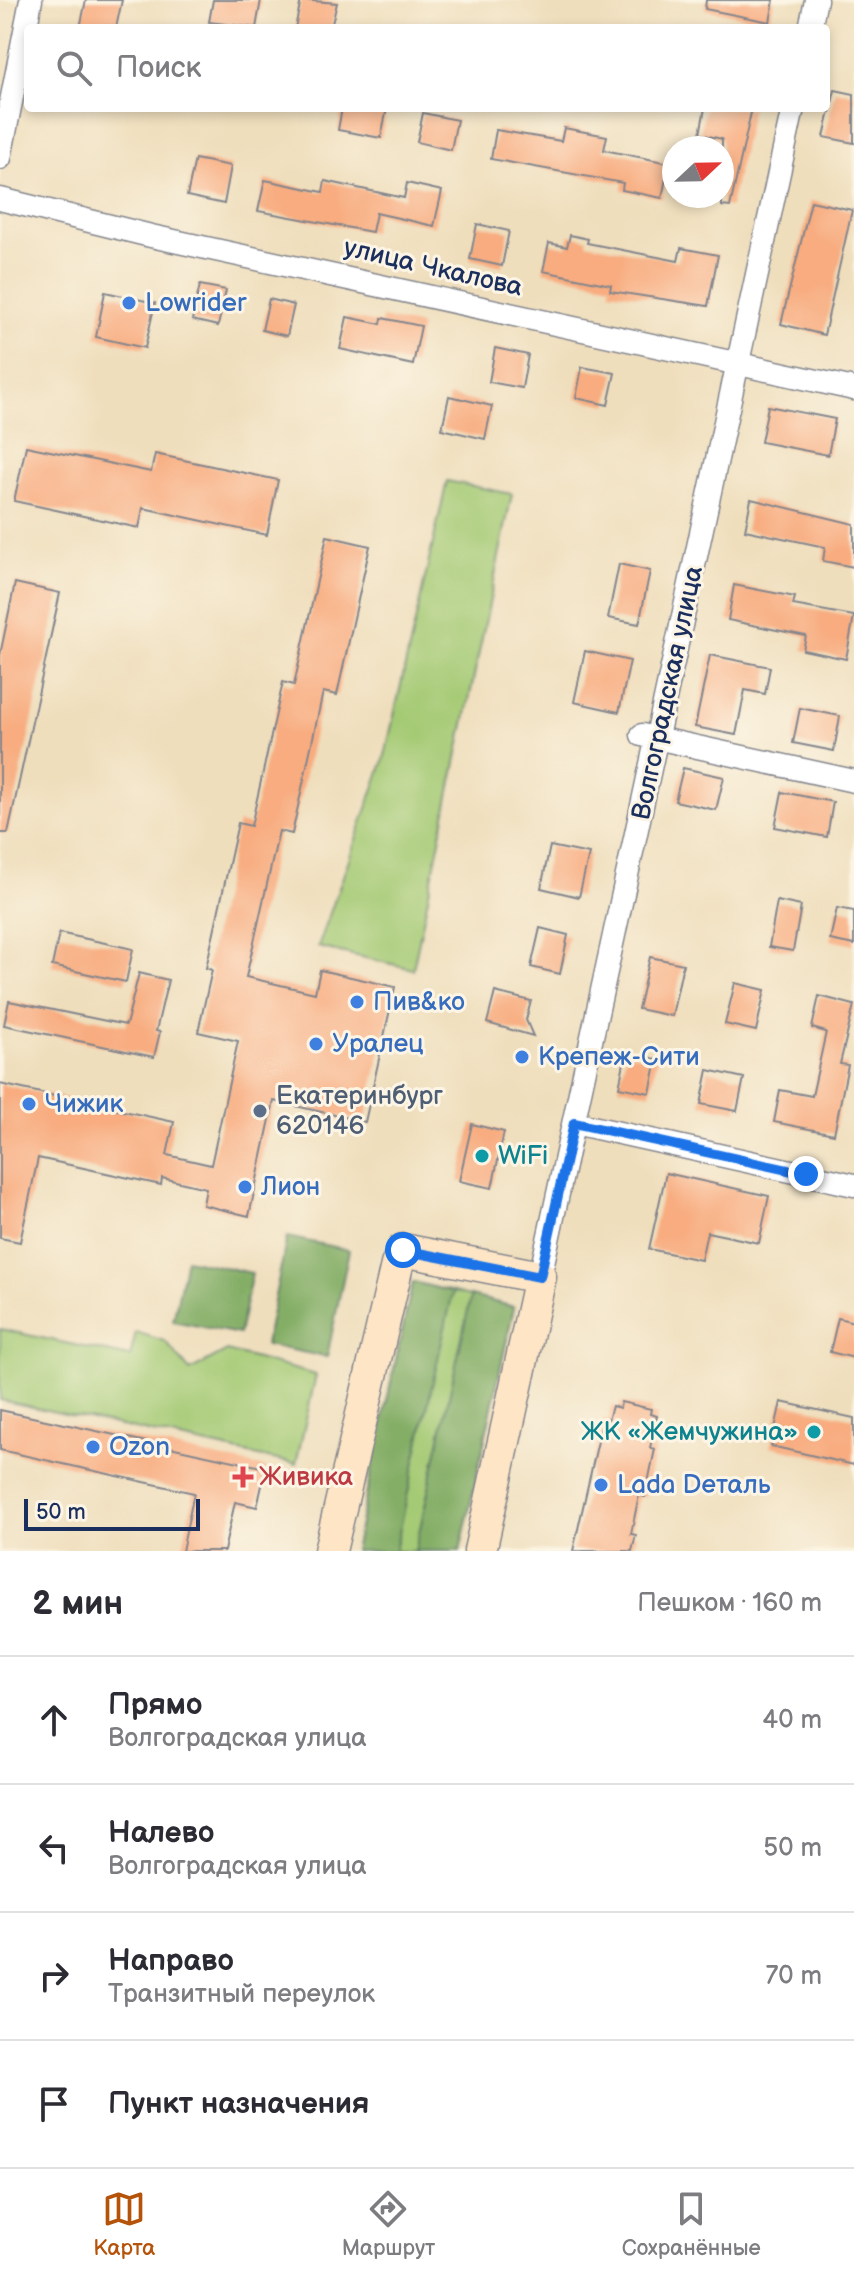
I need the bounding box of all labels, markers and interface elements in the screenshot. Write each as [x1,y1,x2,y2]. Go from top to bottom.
search box [24,24,830,112]
icon: search [52,46,96,90]
text: Поиск [116,50,202,86]
north arrow [662,136,734,208]
street label: улица Чкалова [341,232,525,304]
place label: Lowrider [145,288,247,319]
marker: Lowrider [120,294,138,312]
street label: Волгоградская улица [626,563,710,823]
place label: Пив&ко [373,987,465,1018]
marker: Пив&ко [348,993,366,1011]
place label: Уралец [332,1029,424,1060]
marker: Уралец [307,1035,325,1053]
place label: Крепеж-Сити [538,1042,700,1073]
marker: Крепеж-Сити [513,1048,531,1066]
place label: Екатеринбург 620146 [276,1081,443,1142]
place label: Чижик [45,1089,123,1120]
marker: Чижик [20,1095,38,1113]
marker: Екатеринбург 620146 [251,1102,269,1120]
place label: WiFi [498,1141,548,1172]
marker: WiFi [473,1147,491,1165]
route end [788,1156,824,1192]
place label: Лион [260,1172,320,1203]
marker: Лион [236,1178,254,1196]
route start [385,1232,421,1268]
place label: ЖК «Жемчужина» [581,1417,798,1448]
marker: ЖК «Жемчужина» [805,1423,823,1441]
place label: Ozon [109,1432,170,1463]
marker: Ozon [84,1438,102,1456]
place label: Живика [259,1462,353,1493]
marker: Живика [234,1468,252,1486]
place label: Lada Dеталь [617,1470,771,1501]
marker: Lada Dеталь [592,1476,610,1494]
scale bar [24,1495,200,1531]
text: 50 m [36,1499,86,1526]
text: 2 мин [32,1583,123,1624]
text: Пешком · 160 m [637,1588,822,1619]
text: Прямо [108,1687,202,1723]
icon: ahead [32,1698,76,1742]
text: 40 m [762,1705,822,1736]
text: Волгоградская улица [108,1723,367,1754]
text: Налево [108,1815,214,1851]
icon: left [32,1826,76,1870]
text: 50 m [763,1833,822,1864]
text: Волгоградская улица [108,1851,367,1882]
text: Направо [108,1943,234,1979]
icon: right [32,1954,76,1998]
text: 70 m [765,1961,822,1992]
text: Транзитный переулок [108,1979,375,2010]
icon: arrive [32,2082,76,2126]
text: Пункт назначения [108,2086,369,2122]
tab: Карта [93,2187,155,2262]
tab: Маршрут [342,2187,435,2262]
tab: Сохранённые [622,2187,761,2262]

